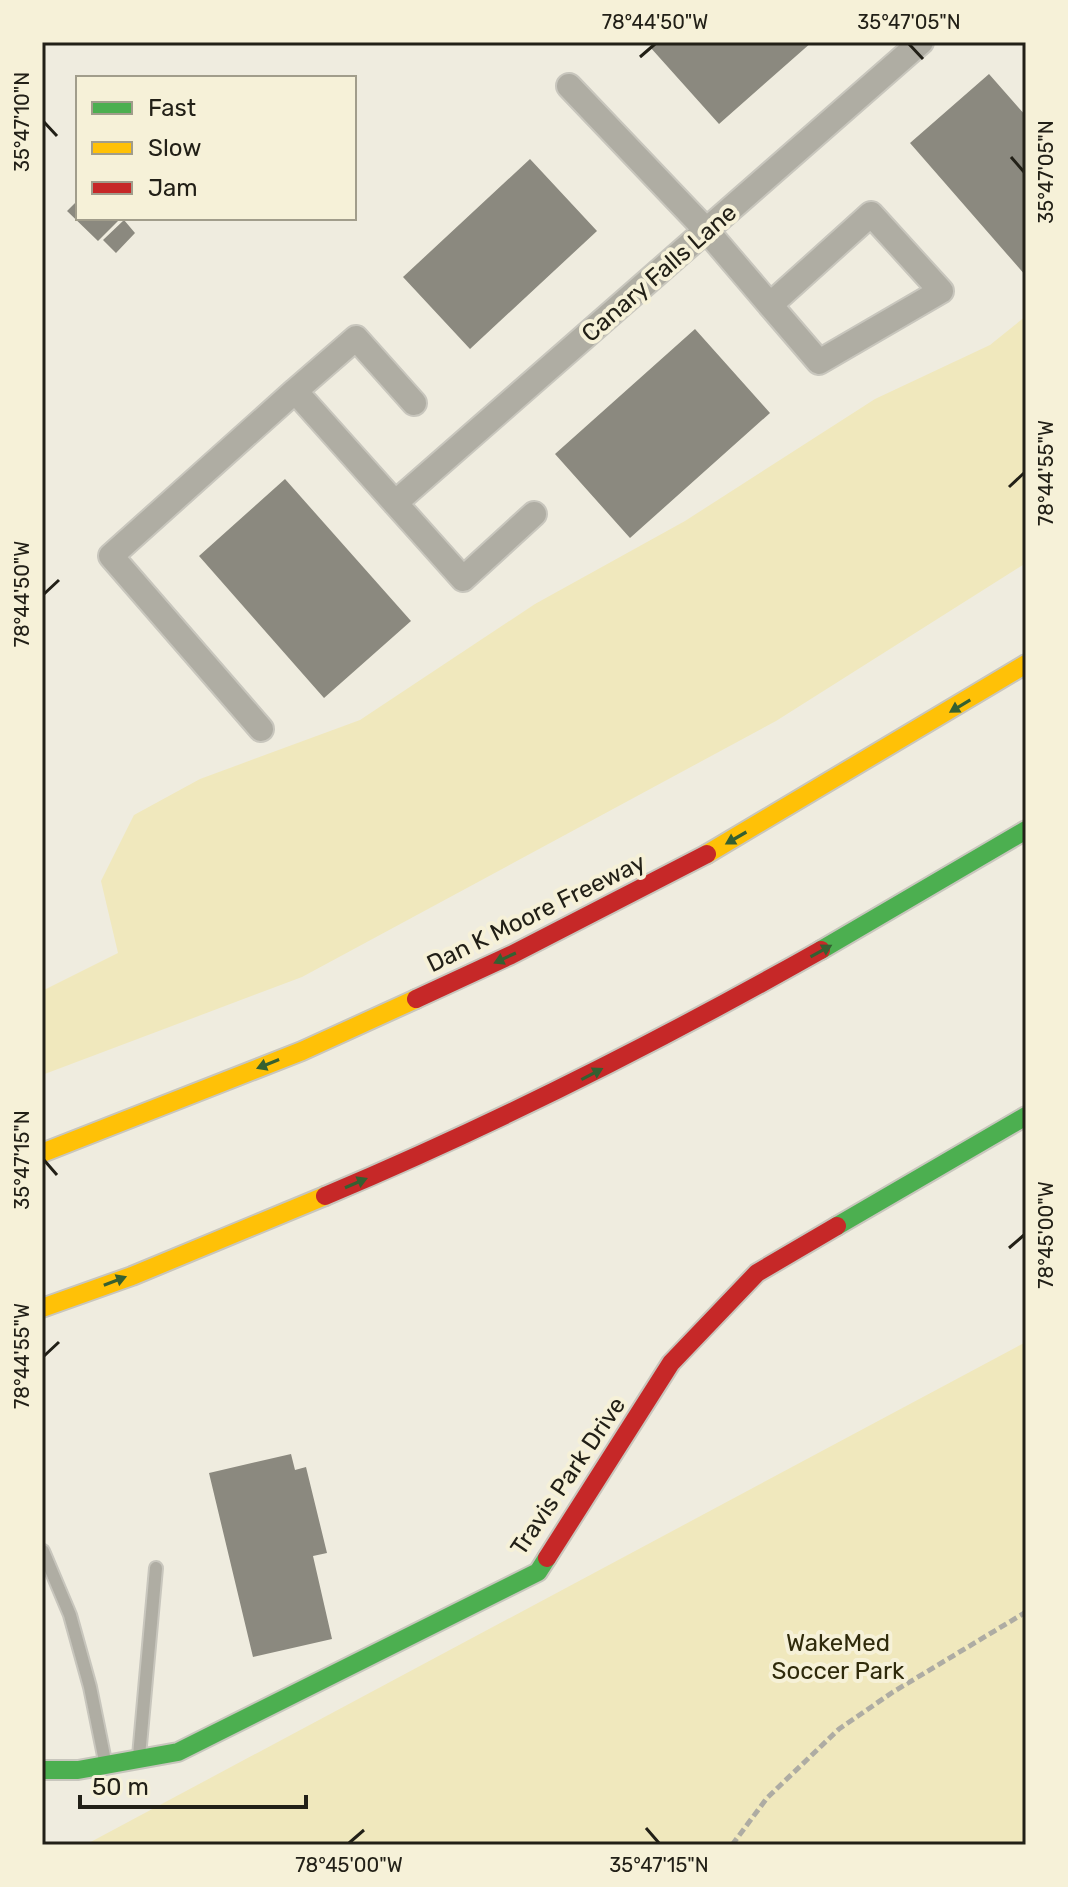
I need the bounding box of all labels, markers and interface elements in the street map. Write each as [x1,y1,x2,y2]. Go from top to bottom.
text: 78°44'50"W [602,10,708,34]
text: 35°47'05"N [857,10,961,34]
text: 35°47'10"N [10,72,34,172]
legend [76,76,356,220]
text: Fast [148,94,196,122]
text: 35°47'05"N [1034,120,1058,224]
text: Slow [148,134,201,162]
text: Jam [148,174,198,202]
street label: Canary Falls Lane [576,198,742,348]
text: 78°44'55"W [1034,420,1058,526]
text: 78°44'50"W [10,541,34,647]
one-way arrow [949,699,971,713]
one-way arrow [725,831,747,845]
street label: Dan K Moore Freeway [422,848,650,978]
one-way arrow [810,944,832,958]
one-way arrow [494,951,517,965]
one-way arrow [256,1058,280,1071]
one-way arrow [580,1068,603,1081]
text: 35°47'15"N [10,1110,34,1210]
one-way arrow [344,1176,368,1189]
text: 78°45'00"W [1034,1181,1058,1289]
one-way arrow [103,1274,127,1287]
text: 78°44'55"W [10,1303,34,1409]
street label: Travis Park Drive [505,1392,631,1560]
park label: WakeMed Soccer Park [771,1629,905,1685]
scale bar [80,1759,306,1809]
text: 50 m [92,1773,149,1801]
text: 78°45'00"W [295,1853,403,1877]
text: 35°47'15"N [609,1853,709,1877]

